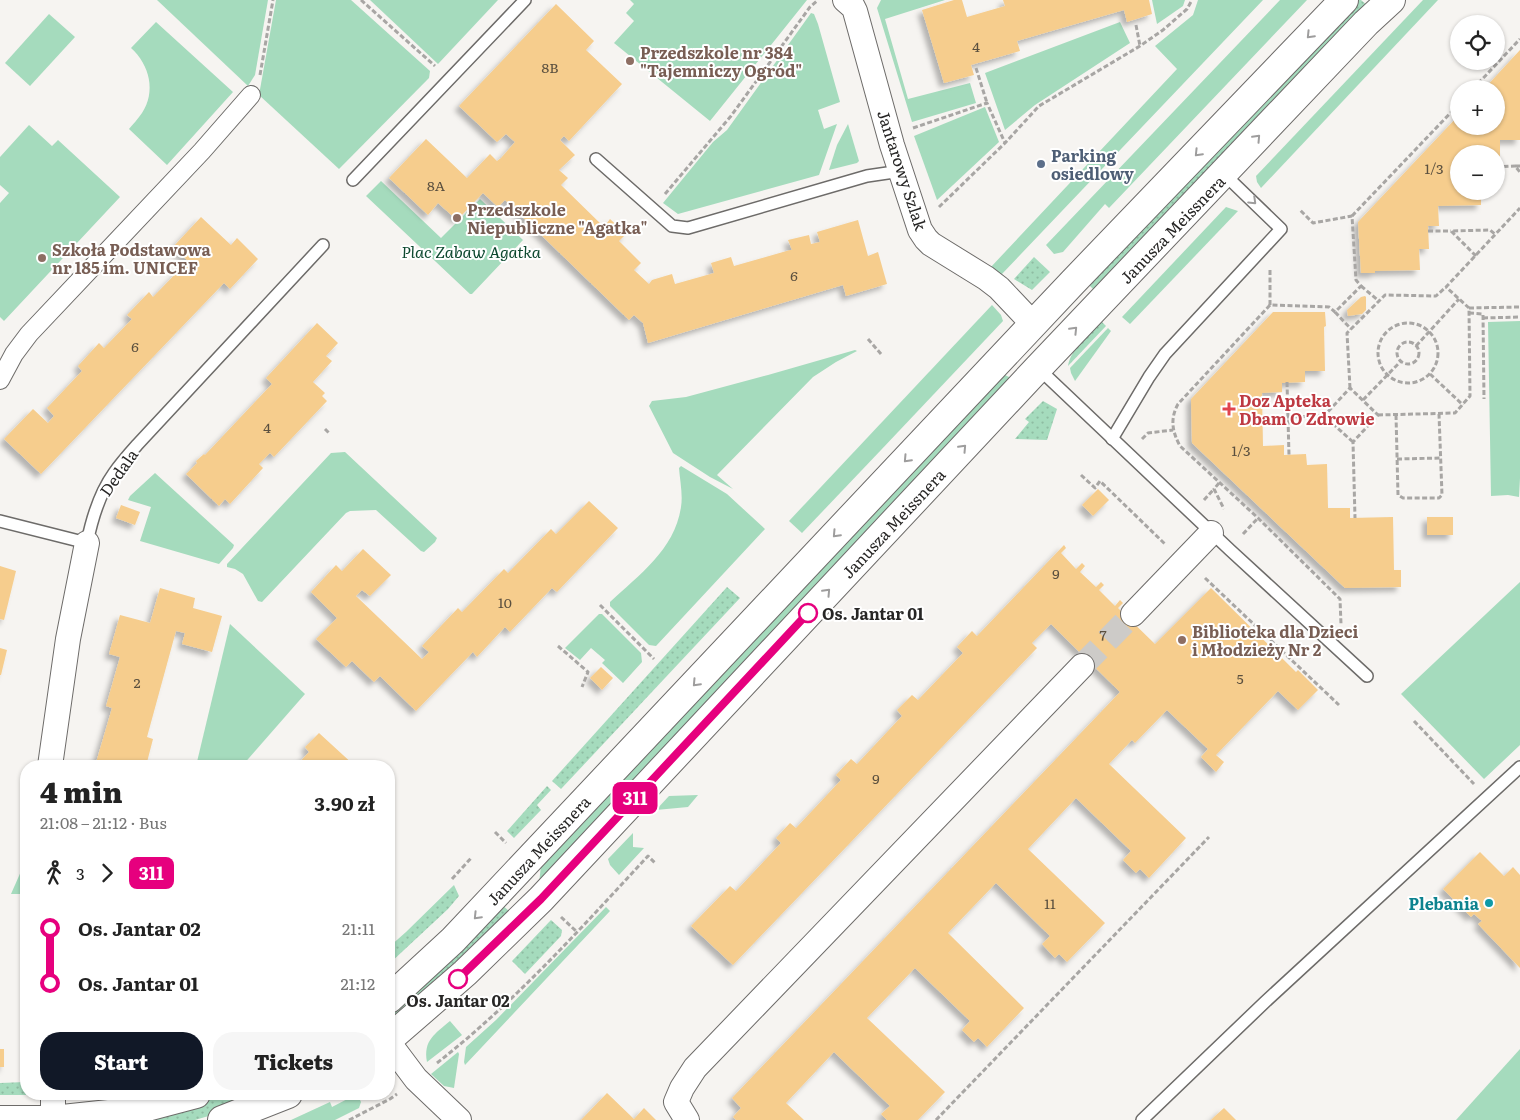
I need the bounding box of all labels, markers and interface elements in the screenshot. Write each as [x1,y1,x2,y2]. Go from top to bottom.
map controls [1450,15,1505,200]
button: locate [1450,15,1505,70]
one-way arrow [1307,30,1316,39]
house number: 4 [972,36,980,56]
place label: Przedszkole nr 384 "Tajemniczy Ogród" [640,40,802,82]
marker: Przedszkole nr 384 "Tajemniczy Ogród" [624,55,636,67]
house number: 8B [542,57,558,77]
button: + [1450,80,1505,135]
street label: Jantarowy Szlak [872,107,934,234]
one-way arrow [1251,135,1260,144]
place label: Parking osiedlowy [1051,143,1134,185]
button: − [1450,145,1505,200]
one-way arrow [1195,147,1204,156]
marker: Parking osiedlowy [1035,158,1047,170]
house number: 1/3 [1425,158,1444,178]
street label: Janusza Meissnera [1114,169,1230,289]
house number: 8A [427,175,446,195]
one-way arrow [1247,195,1256,204]
place label: Przedszkole Niepubliczne "Agatka" [467,197,647,239]
marker: Przedszkole Niepubliczne "Agatka" [451,212,463,224]
place label: Szkoła Podstawowa nr 185 im. UNICEF [52,237,211,279]
park label: Plac Zabaw Agatka [401,239,542,263]
marker: Szkoła Podstawowa nr 185 im. UNICEF [36,252,48,264]
house number: 6 [790,265,798,285]
one-way arrow [1069,327,1078,336]
house number: 6 [131,336,139,356]
place label: Doz Apteka Dbam O Zdrowie [1239,388,1375,430]
marker: Doz Apteka Dbam O Zdrowie [1223,403,1235,415]
house number: 4 [263,417,271,437]
house number: 1/3 [1232,440,1251,460]
street label: Dedala [93,443,143,501]
one-way arrow [957,445,966,454]
one-way arrow [904,454,913,463]
street label: Janusza Meissnera [836,462,951,583]
one-way arrow [833,529,842,538]
house number: 9 [1052,563,1060,583]
one-way arrow [821,589,830,598]
house number: 10 [498,592,512,612]
place label: Os. Jantar 01 [822,601,924,625]
marker: Os. Jantar 01 [798,603,818,623]
place label: Biblioteka dla Dzieci i Młodzieży Nr 2 [1192,619,1358,661]
house number: 7 [1099,624,1107,644]
marker: Biblioteka dla Dzieci i Młodzieży Nr 2 [1176,634,1188,646]
house number: 5 [1236,668,1244,688]
house number: 2 [133,672,141,692]
one-way arrow [693,677,702,686]
house number: 9 [872,768,880,788]
text: 4 min [40,770,122,812]
line badge: 311 [606,782,664,814]
text: 311 [623,784,647,811]
text: 3.90 zł [314,789,375,817]
street label: Janusza Meissnera [481,789,596,910]
text: 21:08 – 21:12 · Bus [40,810,167,834]
icon: walk [40,859,68,887]
icon: forward [93,859,121,887]
text: 311 [139,859,164,886]
text: 3 [76,861,85,885]
place label: Plebania [1408,891,1480,915]
house number: 11 [1044,893,1056,913]
marker: Plebania [1483,897,1495,909]
one-way arrow [474,910,483,919]
text: Os. Jantar 02 [78,914,201,942]
text: 21:11 [342,916,375,940]
text: Os. Jantar 01 [78,969,199,997]
marker: Os. Jantar 02 [448,969,468,989]
text: 21:12 [340,971,375,995]
place label: Os. Jantar 02 [406,988,510,1012]
button: Start [40,1032,203,1090]
button: Tickets [213,1032,375,1090]

